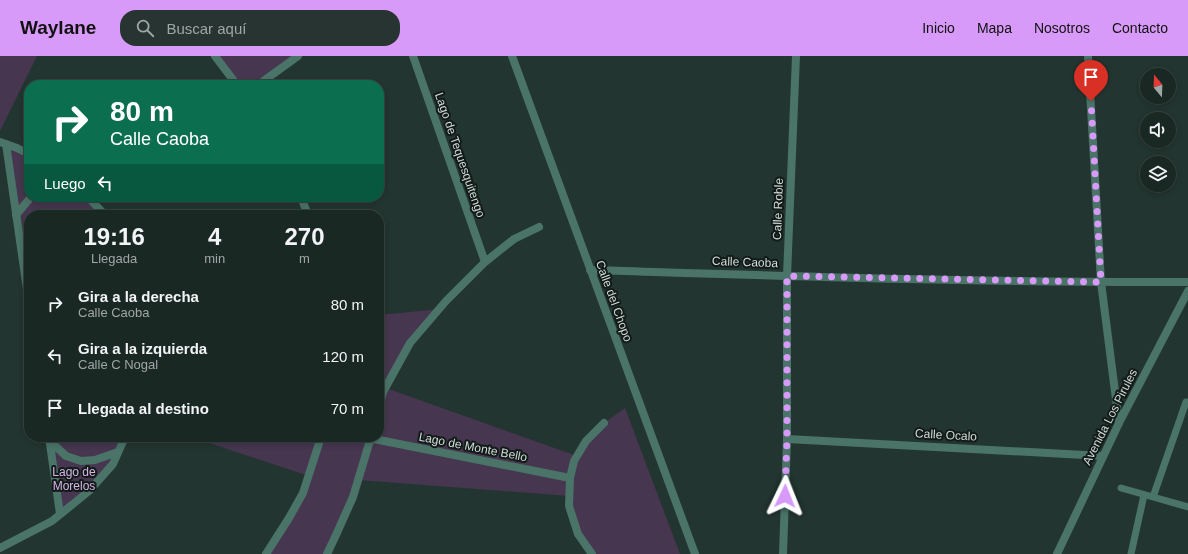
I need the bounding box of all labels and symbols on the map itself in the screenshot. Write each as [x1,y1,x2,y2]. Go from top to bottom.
pin [1074,60,1108,101]
north arrow [1140,68,1176,104]
street label: Lago de Tequesquitengo [432,91,488,220]
street label: Calle Roble [770,177,786,240]
street label: Calle Caoba [712,254,779,270]
street label: Calle del Chopo [593,258,635,344]
street label: Avenida Los Pirules [1080,367,1140,467]
street label: Calle Ocalo [915,426,978,444]
street label: Lago de Monte Bello [418,430,529,464]
park label: Lago de Morelos [52,465,96,493]
position arrow [764,475,806,517]

